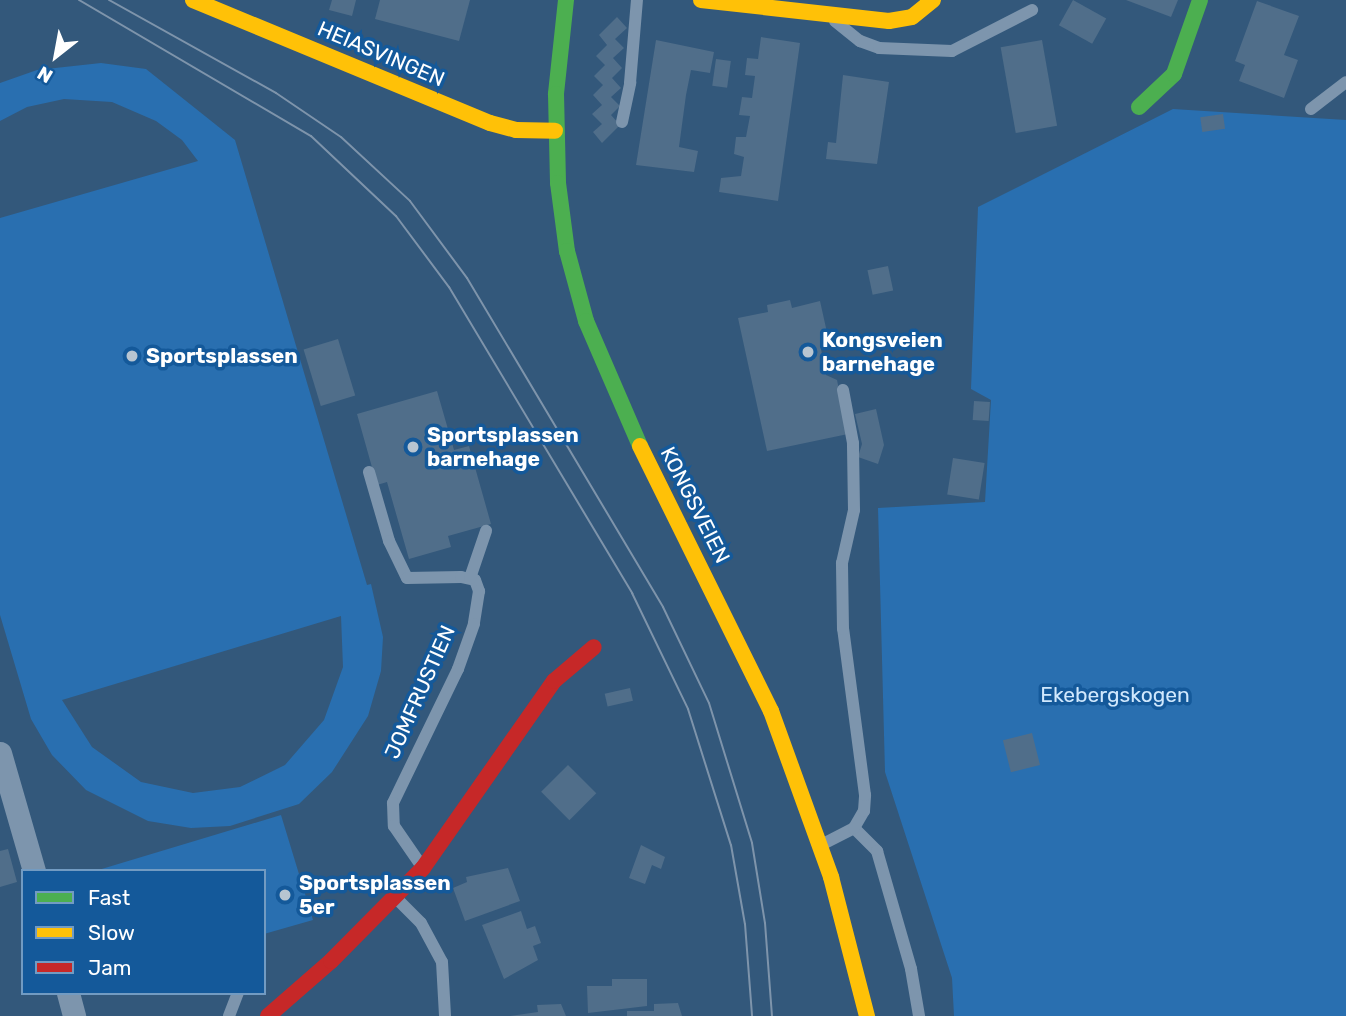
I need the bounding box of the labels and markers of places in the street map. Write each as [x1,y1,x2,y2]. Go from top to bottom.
place label: Kongsveien barnehage [822,327,943,377]
place label: Sportsplassen [146,343,298,369]
marker: Kongsveien barnehage [800,344,816,360]
marker: Sportsplassen [124,348,140,364]
place label: Sportsplassen barnehage [427,422,579,472]
marker: Sportsplassen barnehage [405,439,421,455]
place label: Sportsplassen 5er [299,870,451,920]
marker: Sportsplassen 5er [277,887,293,903]

